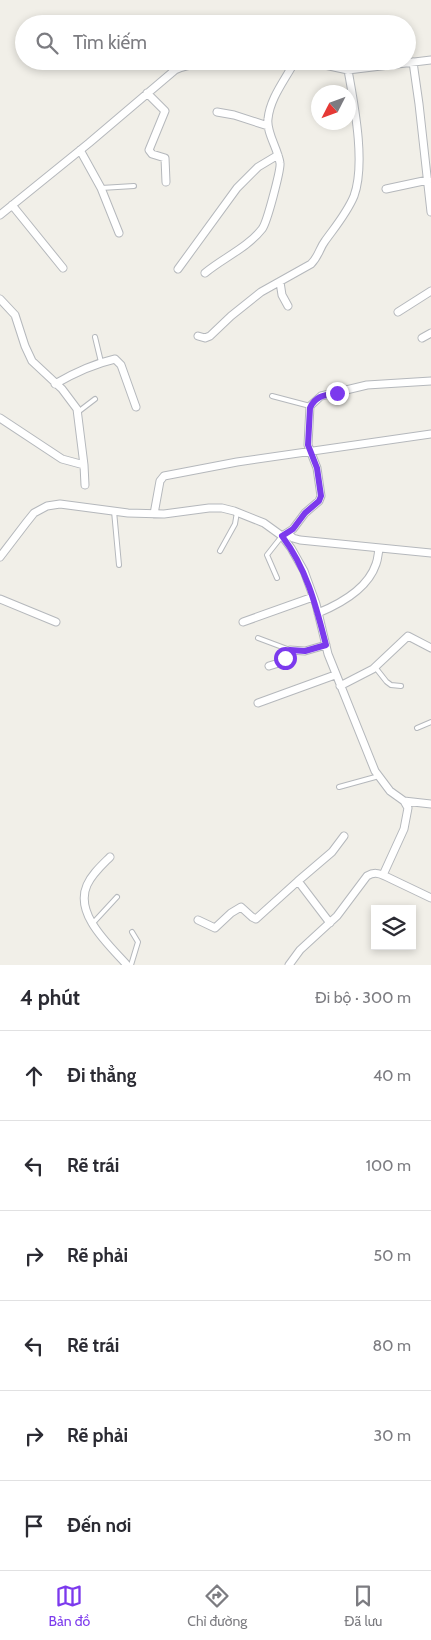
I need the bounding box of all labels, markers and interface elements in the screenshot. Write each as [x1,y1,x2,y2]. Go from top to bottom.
search box [15,15,416,70]
icon: search [33,29,61,57]
text: Tìm kiếm [73,31,147,54]
north arrow [311,85,356,130]
route end [326,382,349,405]
route start [274,647,297,670]
map controls [371,905,416,950]
button: layers [371,905,416,950]
text: 4 phút [20,985,80,1010]
text: Đi bộ · 300 m [315,988,411,1007]
icon: ahead [20,1062,48,1090]
text: Đi thẳng [67,1064,136,1087]
text: 40 m [373,1066,411,1085]
icon: left [20,1152,48,1180]
text: Rẽ trái [67,1154,119,1177]
text: 100 m [366,1156,411,1175]
icon: right [20,1242,48,1270]
text: Rẽ phải [67,1244,128,1267]
text: 50 m [374,1246,411,1265]
icon: left [20,1332,48,1360]
text: Rẽ trái [67,1334,119,1357]
text: 80 m [373,1336,411,1355]
icon: right [20,1422,48,1450]
text: Rẽ phải [67,1424,128,1447]
text: 30 m [374,1426,411,1445]
icon: arrive [20,1512,48,1540]
text: Đến nơi [67,1514,131,1537]
tab: Bản đồ [49,1582,90,1630]
tab: Chỉ đường [187,1582,247,1630]
tab: Đã lưu [344,1582,382,1630]

